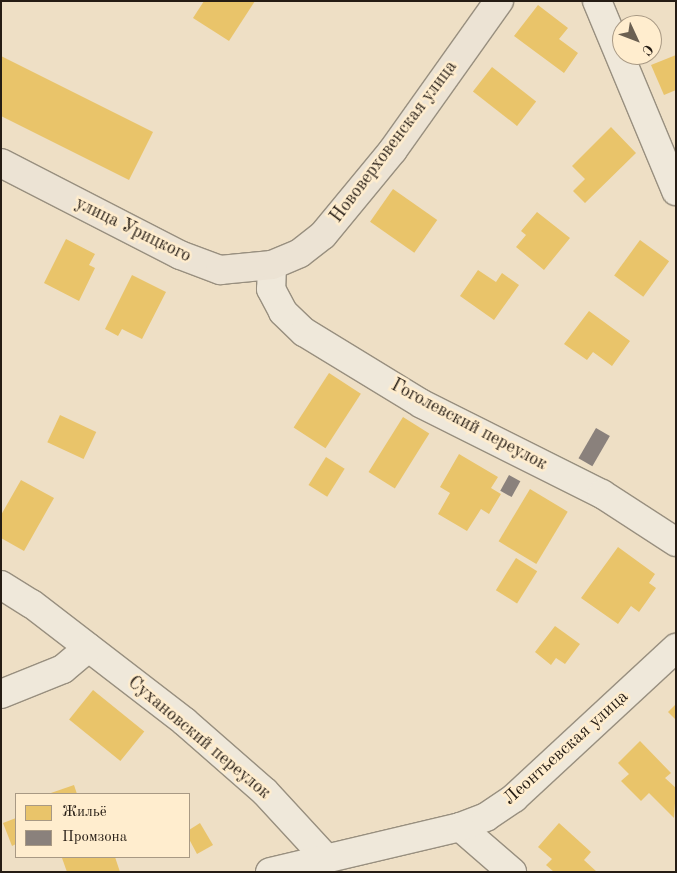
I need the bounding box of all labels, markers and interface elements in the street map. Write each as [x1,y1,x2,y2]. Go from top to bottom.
north arrow [612,15,662,65]
text: С [639,41,656,58]
street label: Нововерховенская улица [326,57,462,227]
street label: улица Урицкого [72,193,194,267]
street label: Гоголевский переулок [387,375,551,475]
street label: Сухановский переулок [123,672,275,804]
street label: Леонтьевская улица [499,686,633,810]
legend [15,793,190,858]
text: Жильё [62,805,107,820]
text: Промзона [62,830,127,845]

